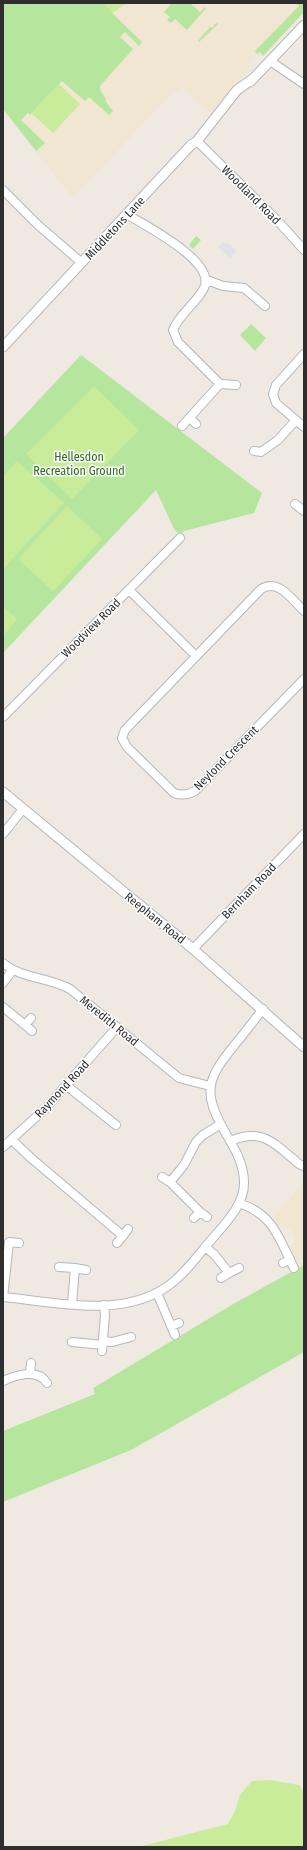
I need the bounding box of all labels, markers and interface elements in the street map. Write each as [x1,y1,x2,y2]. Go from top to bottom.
street label: Woodland Road [219,163,283,227]
street label: Middletons Lane [82,194,148,262]
park label: Hellesdon Recreation Ground [33,450,125,478]
street label: Woodview Road [59,596,123,660]
street label: Neylond Crescent [191,723,261,793]
street label: Bernham Road [219,860,279,922]
street label: Reepham Road [122,889,188,947]
street label: Meredith Road [77,993,141,1049]
street label: Raymond Road [32,1057,92,1121]

